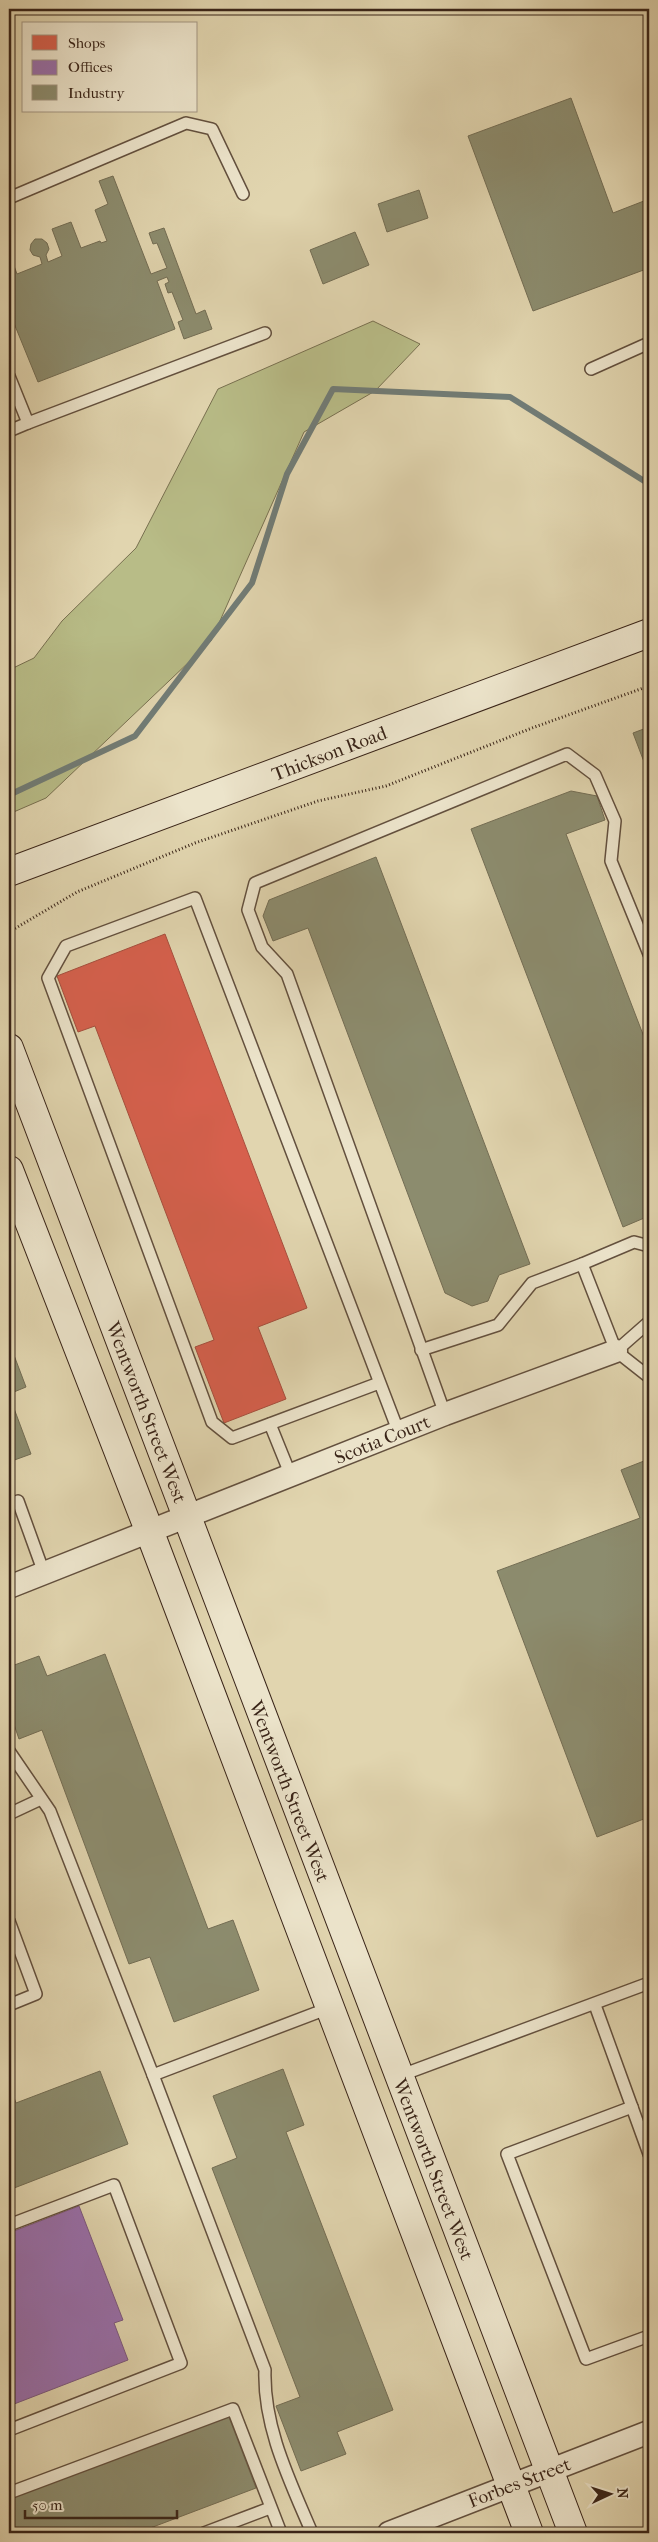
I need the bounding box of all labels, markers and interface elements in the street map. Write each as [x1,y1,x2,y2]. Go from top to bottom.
legend [22,22,198,112]
text: Shops [68,34,106,52]
text: Offices [68,58,113,76]
text: Industry [68,84,125,102]
street label: Thickson Road [269,722,391,786]
street label: Wentworth Street West [101,1318,191,1506]
street label: Scotia Court [331,1411,434,1469]
street label: Wentworth Street West [244,1697,334,1885]
street label: Wentworth Street West [388,2075,478,2263]
street label: Forbes Street [465,2453,574,2513]
north arrow [586,2470,636,2520]
scale bar [25,2487,178,2519]
text: N [614,2487,631,2499]
text: 50 m [32,2496,63,2514]

